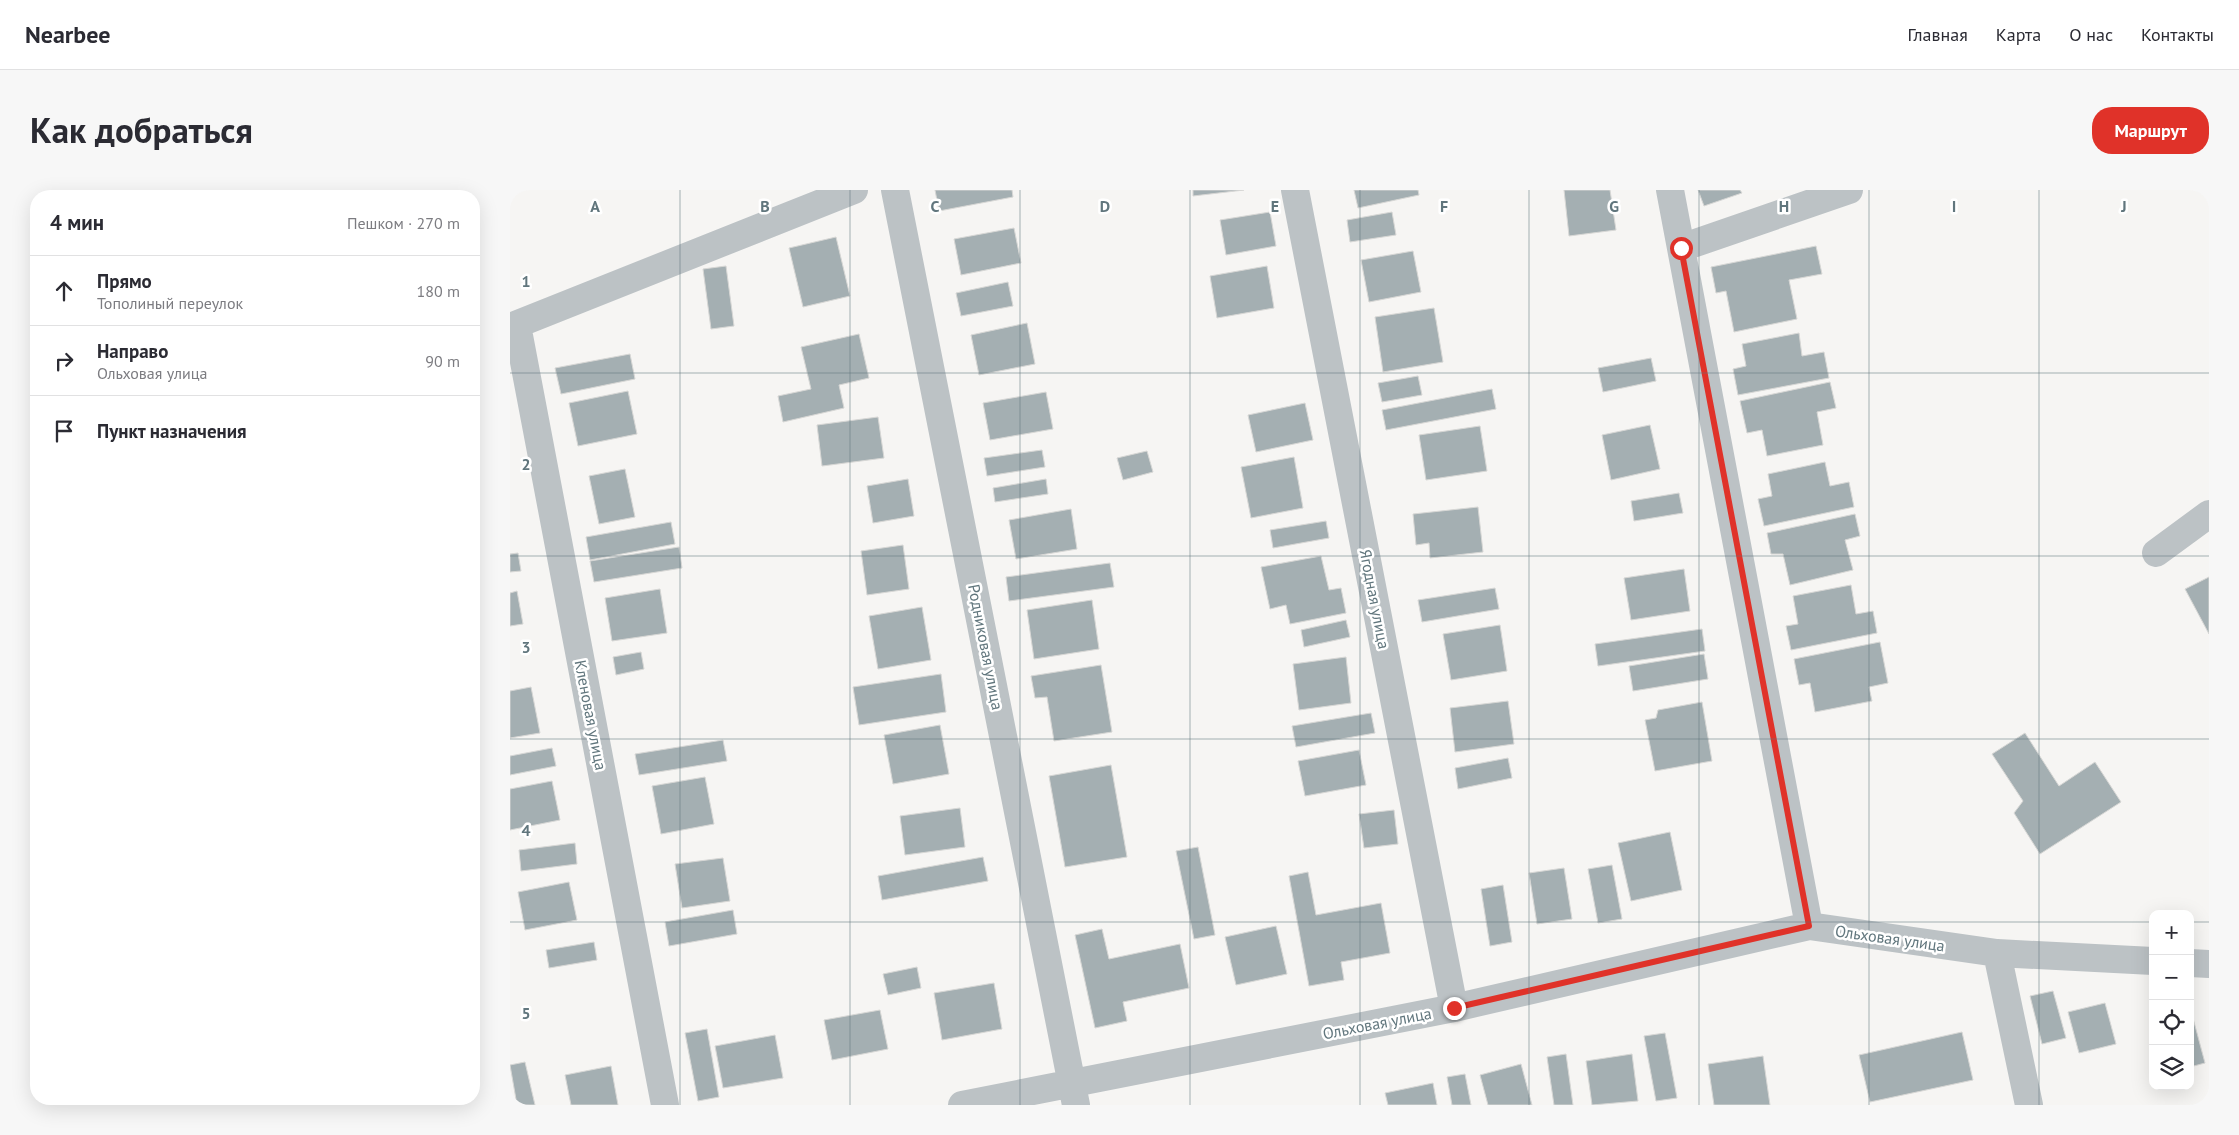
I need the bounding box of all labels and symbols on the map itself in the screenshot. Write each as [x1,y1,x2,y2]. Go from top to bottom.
text: A [590,196,600,216]
text: B [760,196,770,216]
text: C [931,196,940,216]
text: D [1100,196,1110,216]
text: E [1271,196,1279,216]
text: F [1440,196,1448,216]
text: G [1609,196,1619,216]
text: H [1779,196,1789,216]
text: I [1952,196,1956,216]
text: J [2120,196,2127,216]
route start [1670,237,1693,260]
text: 1 [521,271,531,291]
text: 2 [521,454,531,474]
street label: Ягодная улица [1356,547,1394,651]
street label: Родниковая улица [964,583,1008,711]
text: 3 [521,637,531,657]
street label: Кленовая улица [571,658,611,772]
text: 4 [521,820,531,840]
street label: Ольховая улица [1834,920,1946,956]
route end [1443,997,1466,1020]
text: 5 [521,1003,531,1023]
street label: Ольховая улица [1321,1003,1433,1043]

